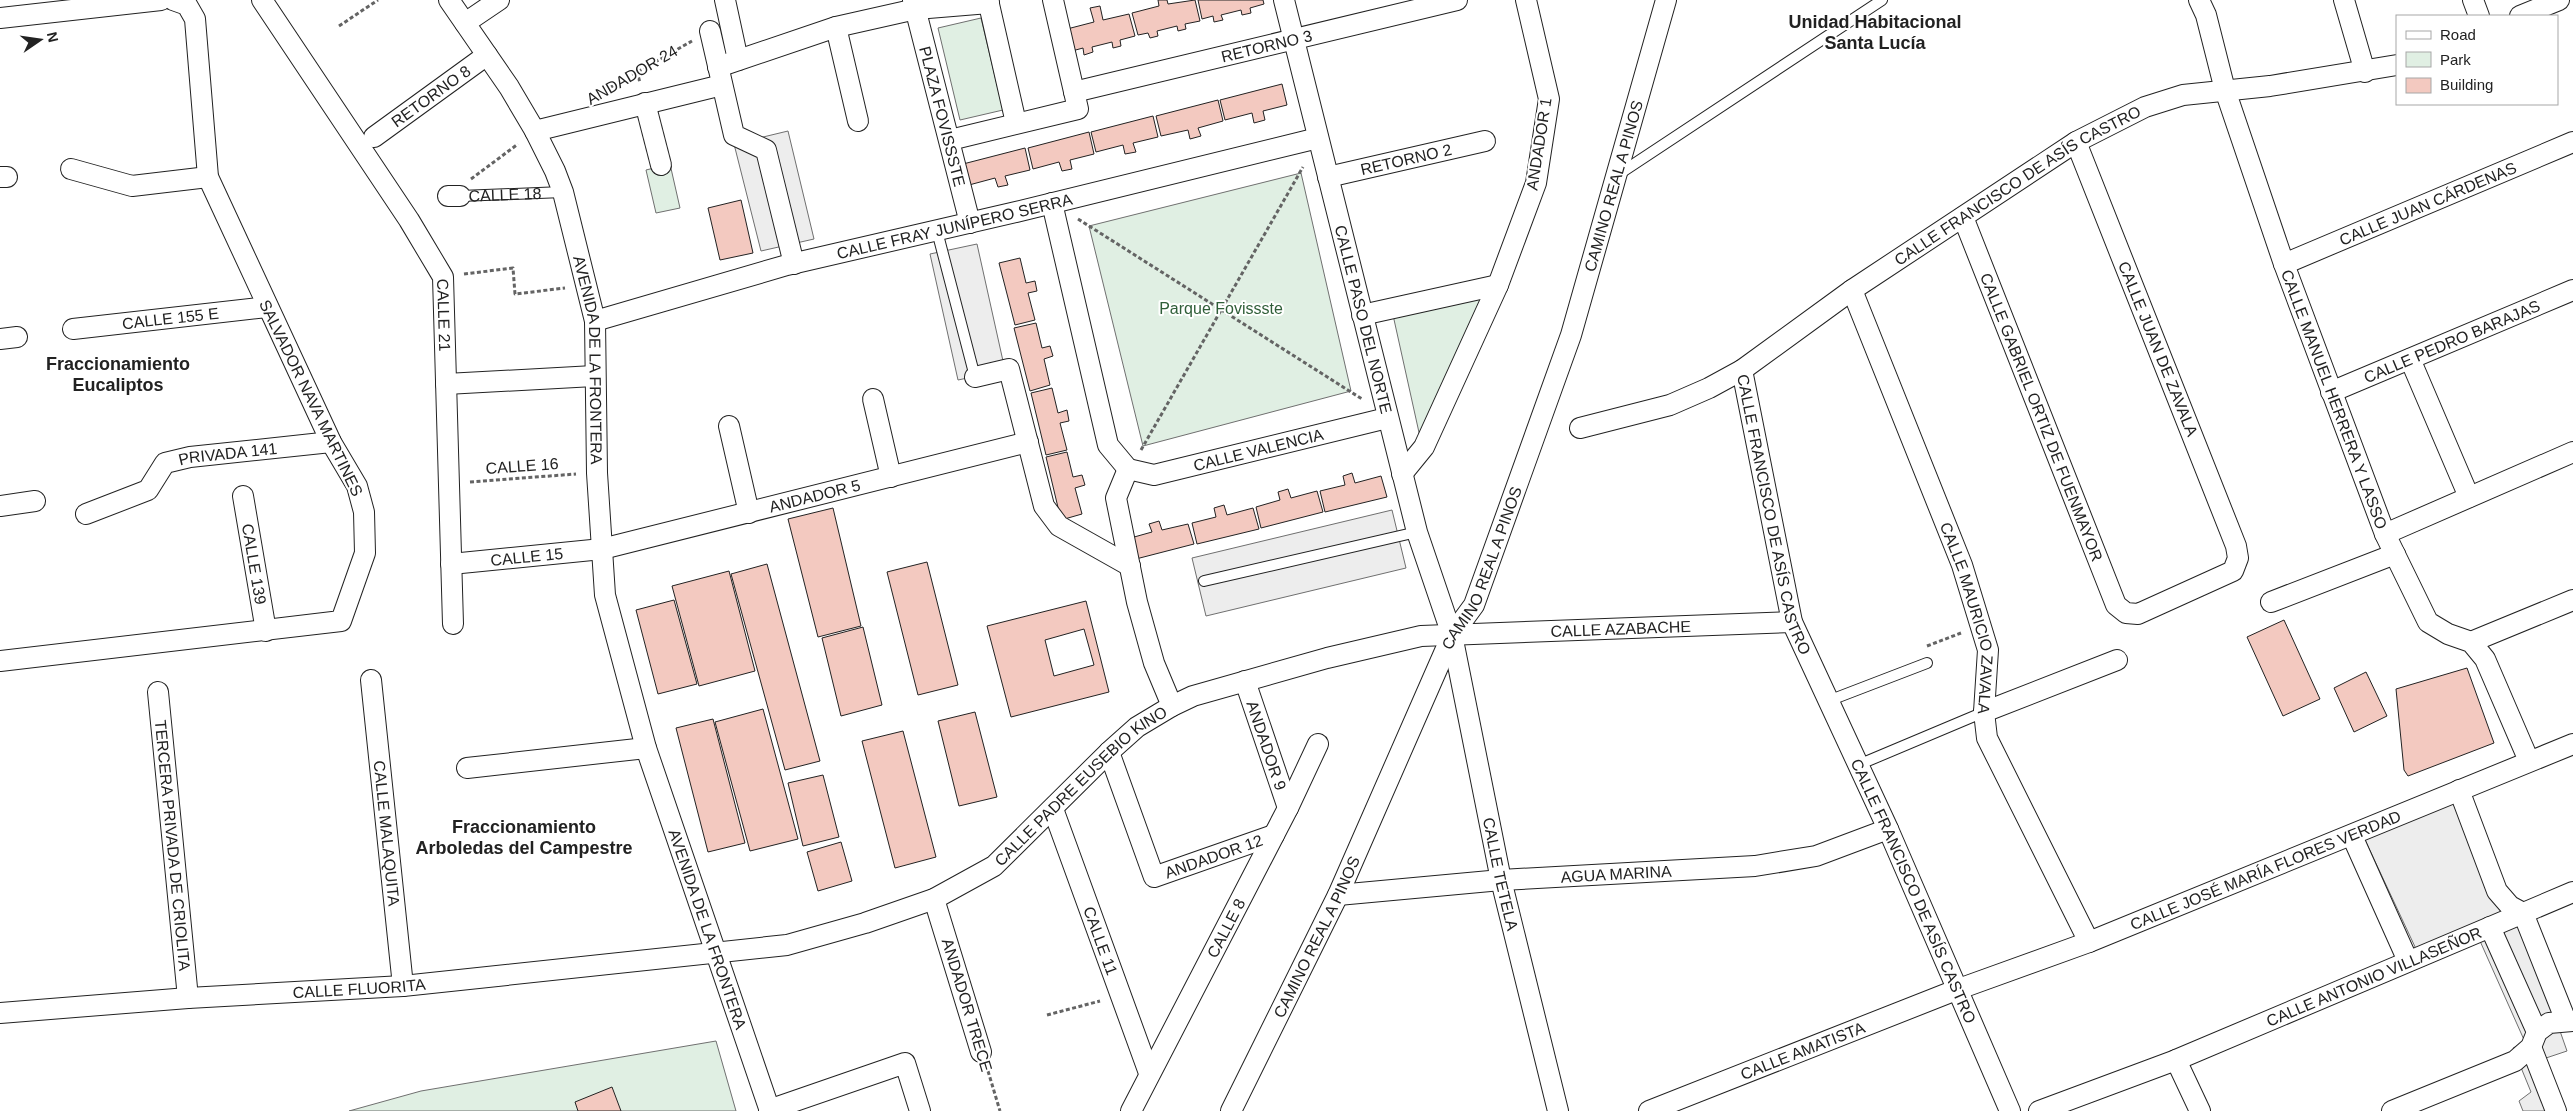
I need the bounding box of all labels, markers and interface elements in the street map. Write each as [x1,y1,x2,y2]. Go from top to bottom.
district label: Unidad Habitacional Santa Lucía [1788,12,1962,53]
north arrow [15,15,65,65]
legend [2396,15,2558,105]
text: Road [2440,26,2476,43]
street label: RETORNO 3 [1219,27,1314,65]
text: N [44,30,62,44]
street label: ANDADOR 24 [583,42,681,108]
street label: PLAZA FOVISSSTE [917,44,969,188]
text: Park [2440,51,2471,68]
street label: RETORNO 8 [388,62,473,130]
text: Building [2440,76,2493,93]
street label: ANDADOR 1 [1523,96,1555,191]
street label: CAMINO REAL A PINOS [1581,98,1646,274]
street label: CALLE FRANCISCO DE ASÍS CASTRO [1891,102,2143,268]
street label: RETORNO 2 [1359,140,1453,178]
street label: CALLE JUAN CÁRDENAS [2337,158,2519,248]
street label: CALLE 18 [468,184,542,204]
street label: CALLE FRAY JUNÍPERO SERRA [835,190,1074,262]
street label: CALLE PASO DEL NORTE [1332,223,1396,415]
street label: AVENIDA DE LA FRONTERA [571,254,605,465]
street label: CALLE JUAN DE ZAVALA [2115,259,2201,439]
street label: CALLE MANUEL HERRERA Y LASSO [2278,267,2391,531]
street label: CALLE GABRIEL ORTIZ DE FUENMAYOR [1977,270,2106,564]
street label: CALLE 21 [435,278,454,352]
street label: CALLE PEDRO BARAJAS [2361,296,2542,386]
street label: SALVADOR NAVA MARTINES [256,297,366,499]
park label: Parque Fovissste [1159,300,1283,317]
street label: CALLE 155 E [121,304,220,332]
district label: Fraccionamiento Eucaliptos [46,354,190,395]
street label: CALLE FRANCISCO DE ASÍS CASTRO [1735,373,1814,657]
street label: CALLE VALENCIA [1192,425,1325,474]
street label: PRIVADA 141 [177,439,278,468]
street label: CALLE 16 [485,455,559,477]
street label: ANDADOR 5 [767,476,862,515]
street label: CAMINO REAL A PINOS [1438,484,1524,652]
street label: CALLE MAURICIO ZAVALA [1937,520,1996,715]
street label: CALLE 139 [239,522,270,606]
street label: CALLE 15 [489,544,564,569]
street label: CALLE AZABACHE [1550,617,1691,640]
street label: ANDADOR 9 [1244,698,1290,792]
street label: CALLE PADRE EUSEBIO KINO [991,703,1170,869]
street label: TERCERA PRIVADA DE CRIOLITA [152,719,194,972]
street label: CALLE FRANCISCO DE ASÍS CASTRO [1848,756,1979,1026]
street label: CALLE MALAQUITA [371,759,403,907]
street label: CALLE JOSÉ MARÍA FLORES VERDAD [2128,807,2403,933]
street label: CALLE TETELA [1480,816,1522,933]
district label: Fraccionamiento Arboledas del Campestre [415,817,633,858]
street label: AVENIDA DE LA FRONTERA [666,827,750,1032]
street label: ANDADOR 12 [1163,831,1265,881]
street label: CAMINO REAL A PINOS [1270,853,1362,1020]
street label: AGUA MARINA [1560,862,1672,885]
street label: CALLE 8 [1203,896,1248,960]
street label: CALLE 11 [1081,904,1121,977]
street label: CALLE ANTONIO VILLASEÑOR [2264,923,2484,1029]
street label: ANDADOR TRECE [939,936,995,1074]
street label: CALLE FLUORITA [292,975,427,1001]
street label: CALLE AMATISTA [1738,1018,1867,1083]

